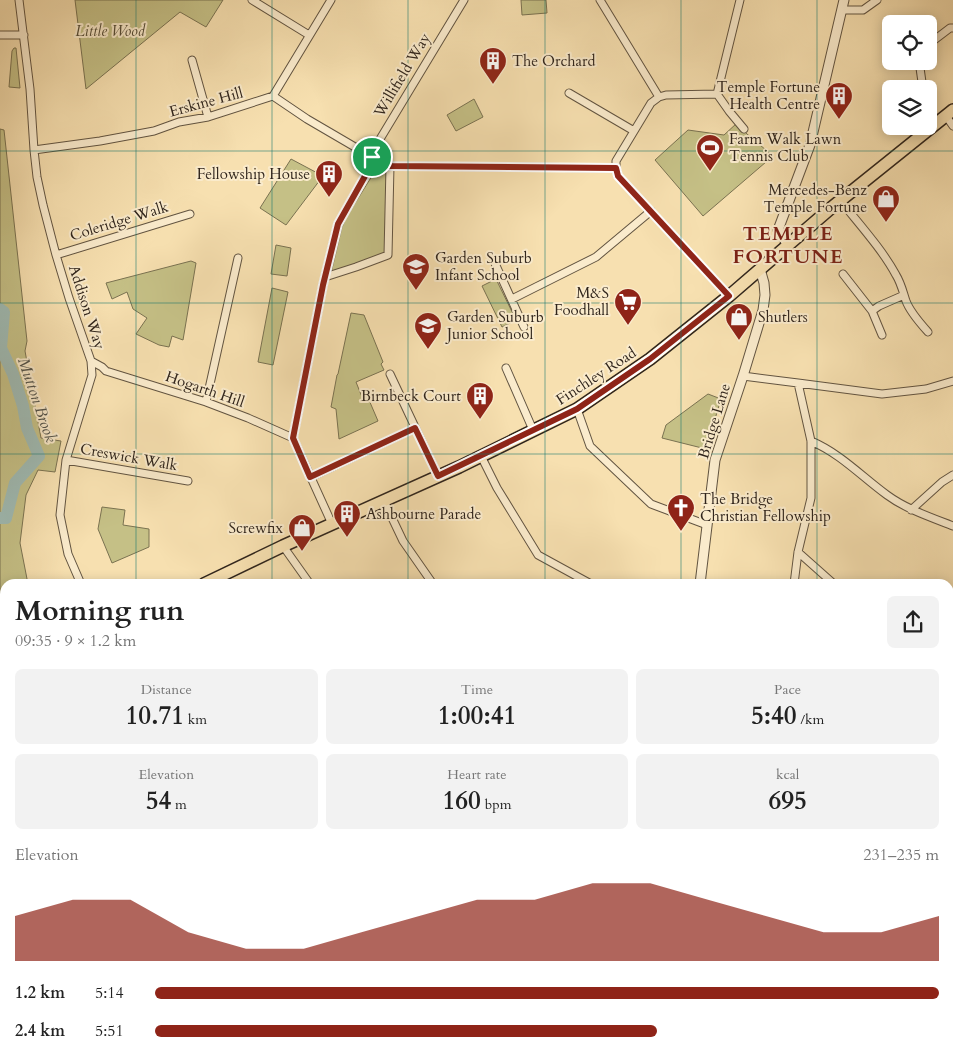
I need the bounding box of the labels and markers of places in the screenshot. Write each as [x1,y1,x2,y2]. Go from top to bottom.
building icon: The Orchard [478,46,508,85]
place label: The Orchard [512,51,596,71]
place label: Temple Fortune Health Centre [716,77,820,114]
building icon: Temple Fortune Health Centre [824,81,854,120]
place label: Farm Walk Lawn Tennis Club [729,129,842,166]
sports icon: Farm Walk Lawn Tennis Club [695,133,725,172]
pin [351,136,393,178]
building icon: Fellowship House [314,159,344,198]
place label: Fellowship House [197,164,310,184]
place label: Mercedes-Benz Temple Fortune [763,180,867,217]
shop icon: Mercedes-Benz Temple Fortune [871,184,901,223]
place label: Garden Suburb Infant School [435,248,532,285]
school or university icon: Garden Suburb Infant School [401,252,431,291]
place label: M&S Foodhall [554,283,609,320]
supermarket icon: M&S Foodhall [613,287,643,326]
shop icon: Shutlers [724,302,754,341]
place label: Garden Suburb Junior School [445,307,544,344]
place label: Shutlers [758,307,808,327]
school or university icon: Garden Suburb Junior School [413,311,443,350]
building icon: Birnbeck Court [465,381,495,420]
place label: Birnbeck Court [361,386,461,406]
place label: The Bridge Christian Fellowship [700,489,831,526]
church icon: The Bridge Christian Fellowship [666,493,696,532]
building icon: Ashbourne Parade [332,499,362,538]
place label: Ashbourne Parade [366,504,481,524]
shop icon: Screwfix [287,513,317,552]
place label: Screwfix [228,518,284,538]

